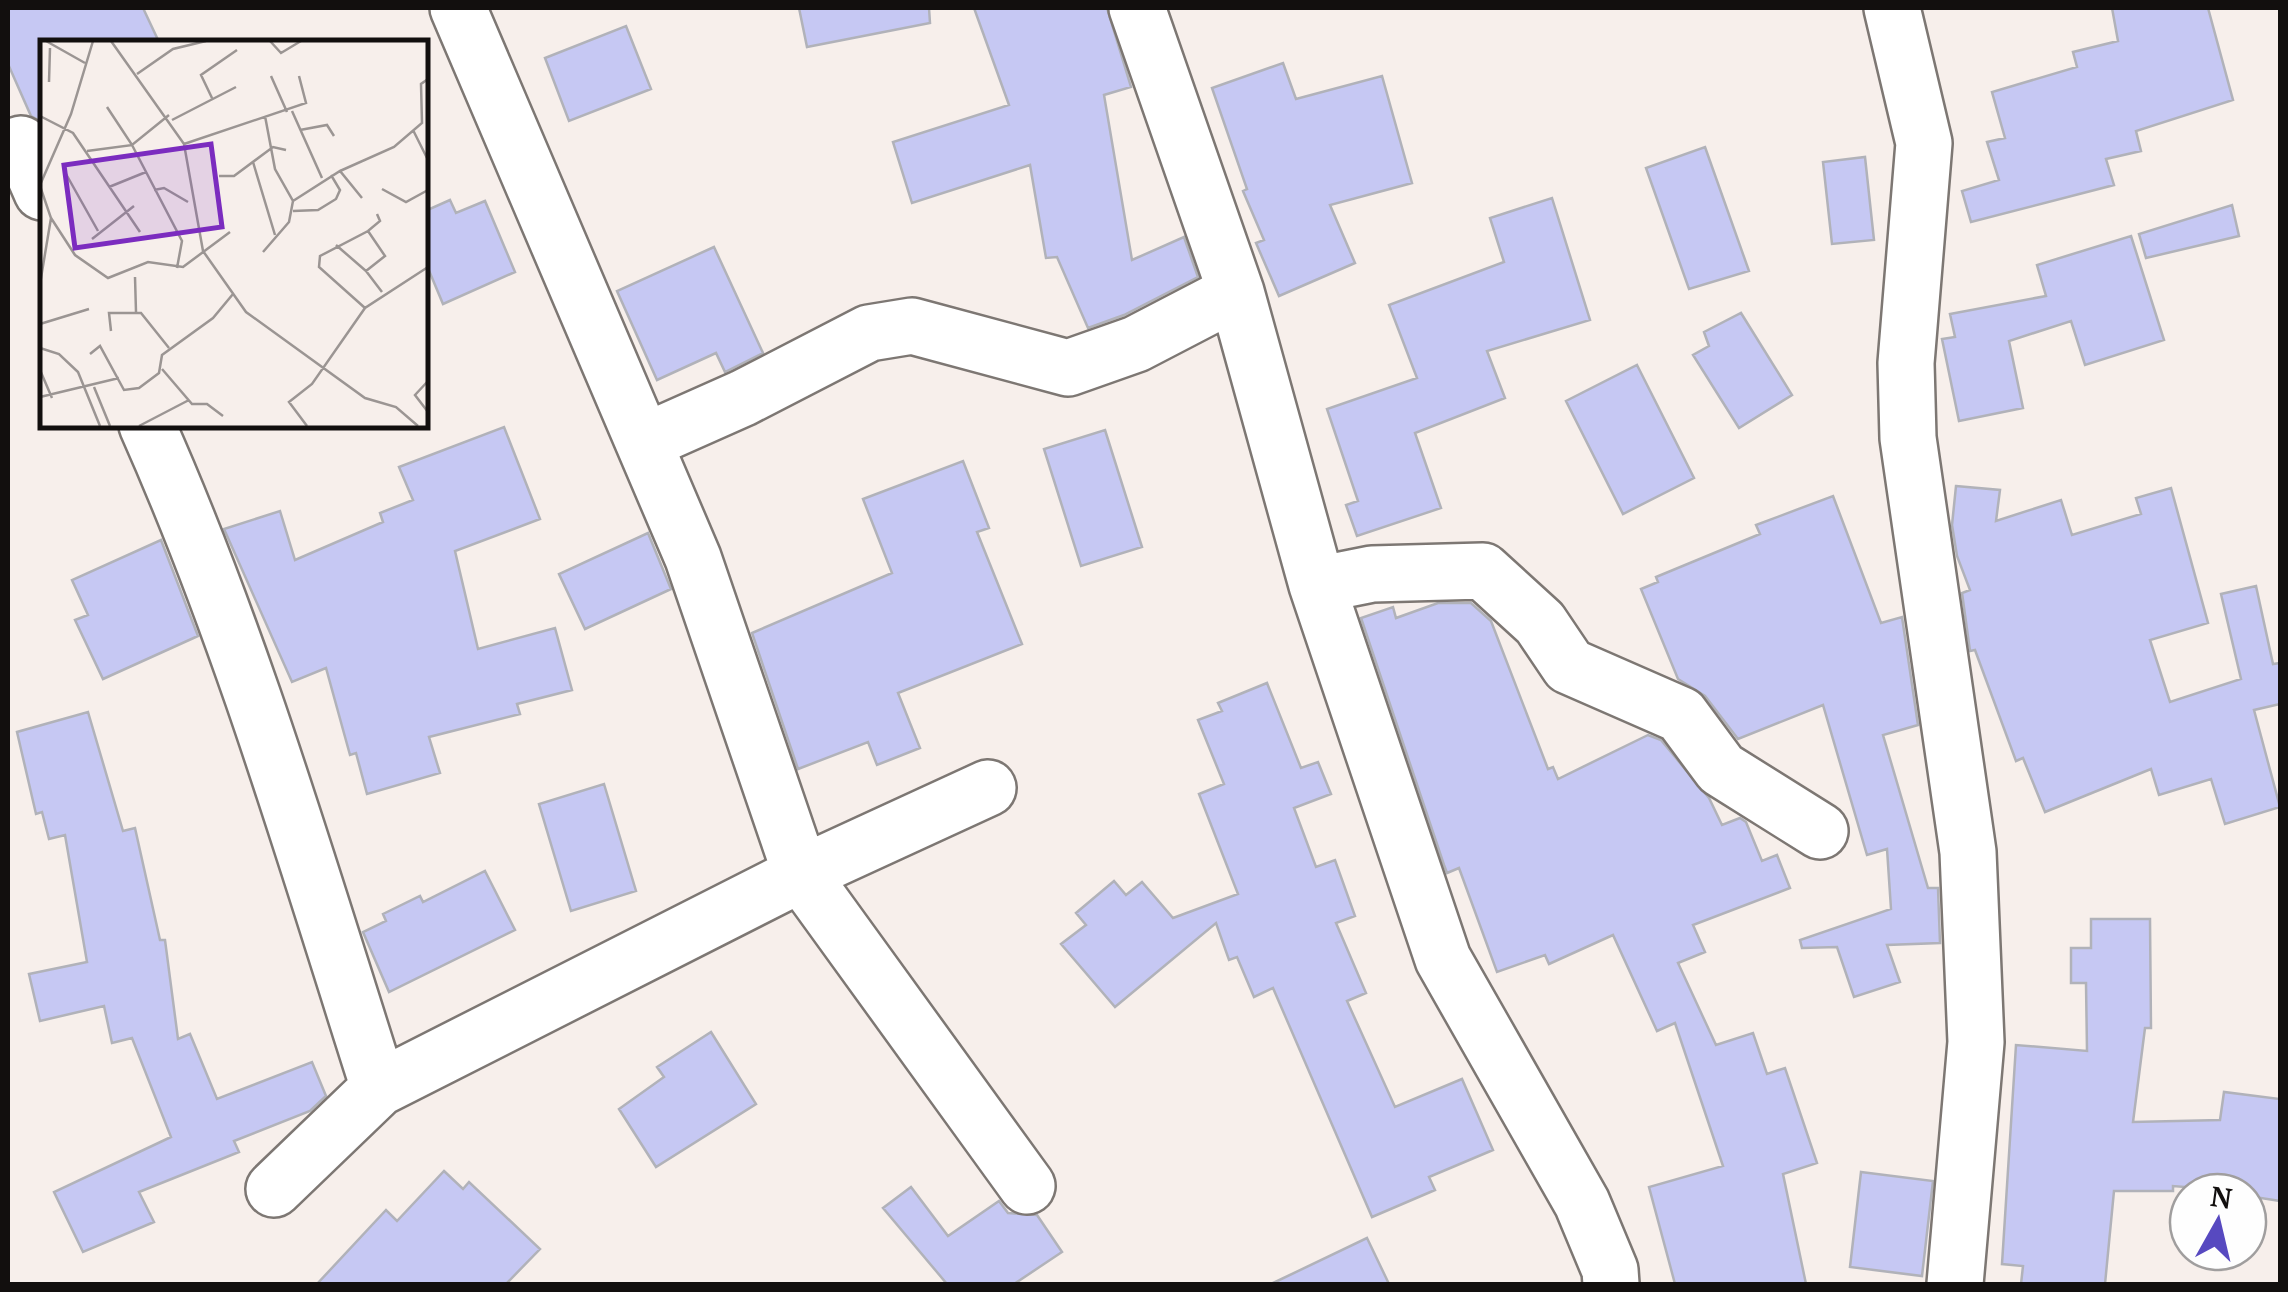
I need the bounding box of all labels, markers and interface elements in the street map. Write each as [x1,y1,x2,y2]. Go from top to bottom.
inset map [40,40,428,428]
north arrow [2168,1172,2268,1272]
text: N [2208,1177,2235,1217]

